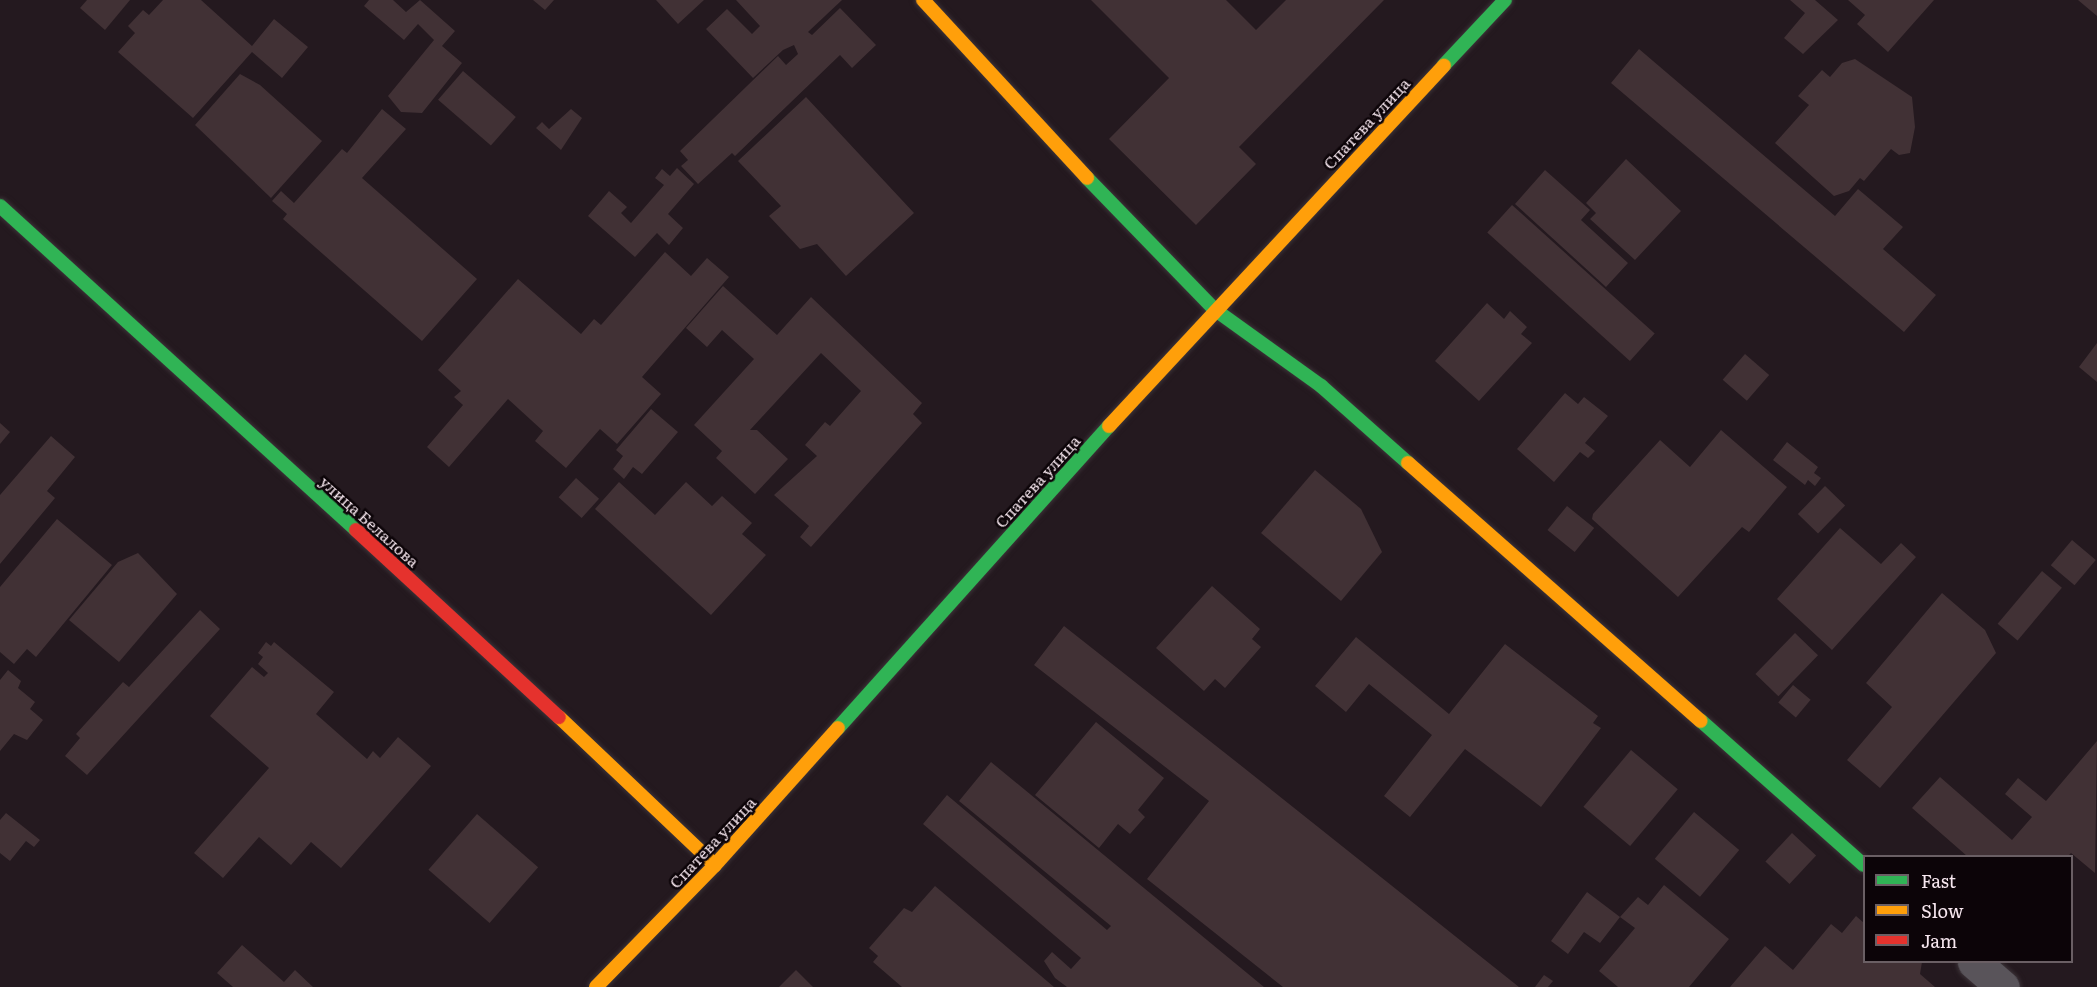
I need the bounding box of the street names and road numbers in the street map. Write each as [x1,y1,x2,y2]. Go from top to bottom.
street label: Спатева улица [1319,73,1413,173]
street label: Спатева улица [990,431,1084,531]
street label: улица Белалова [316,471,424,571]
street label: Спатева улица [665,792,759,892]

